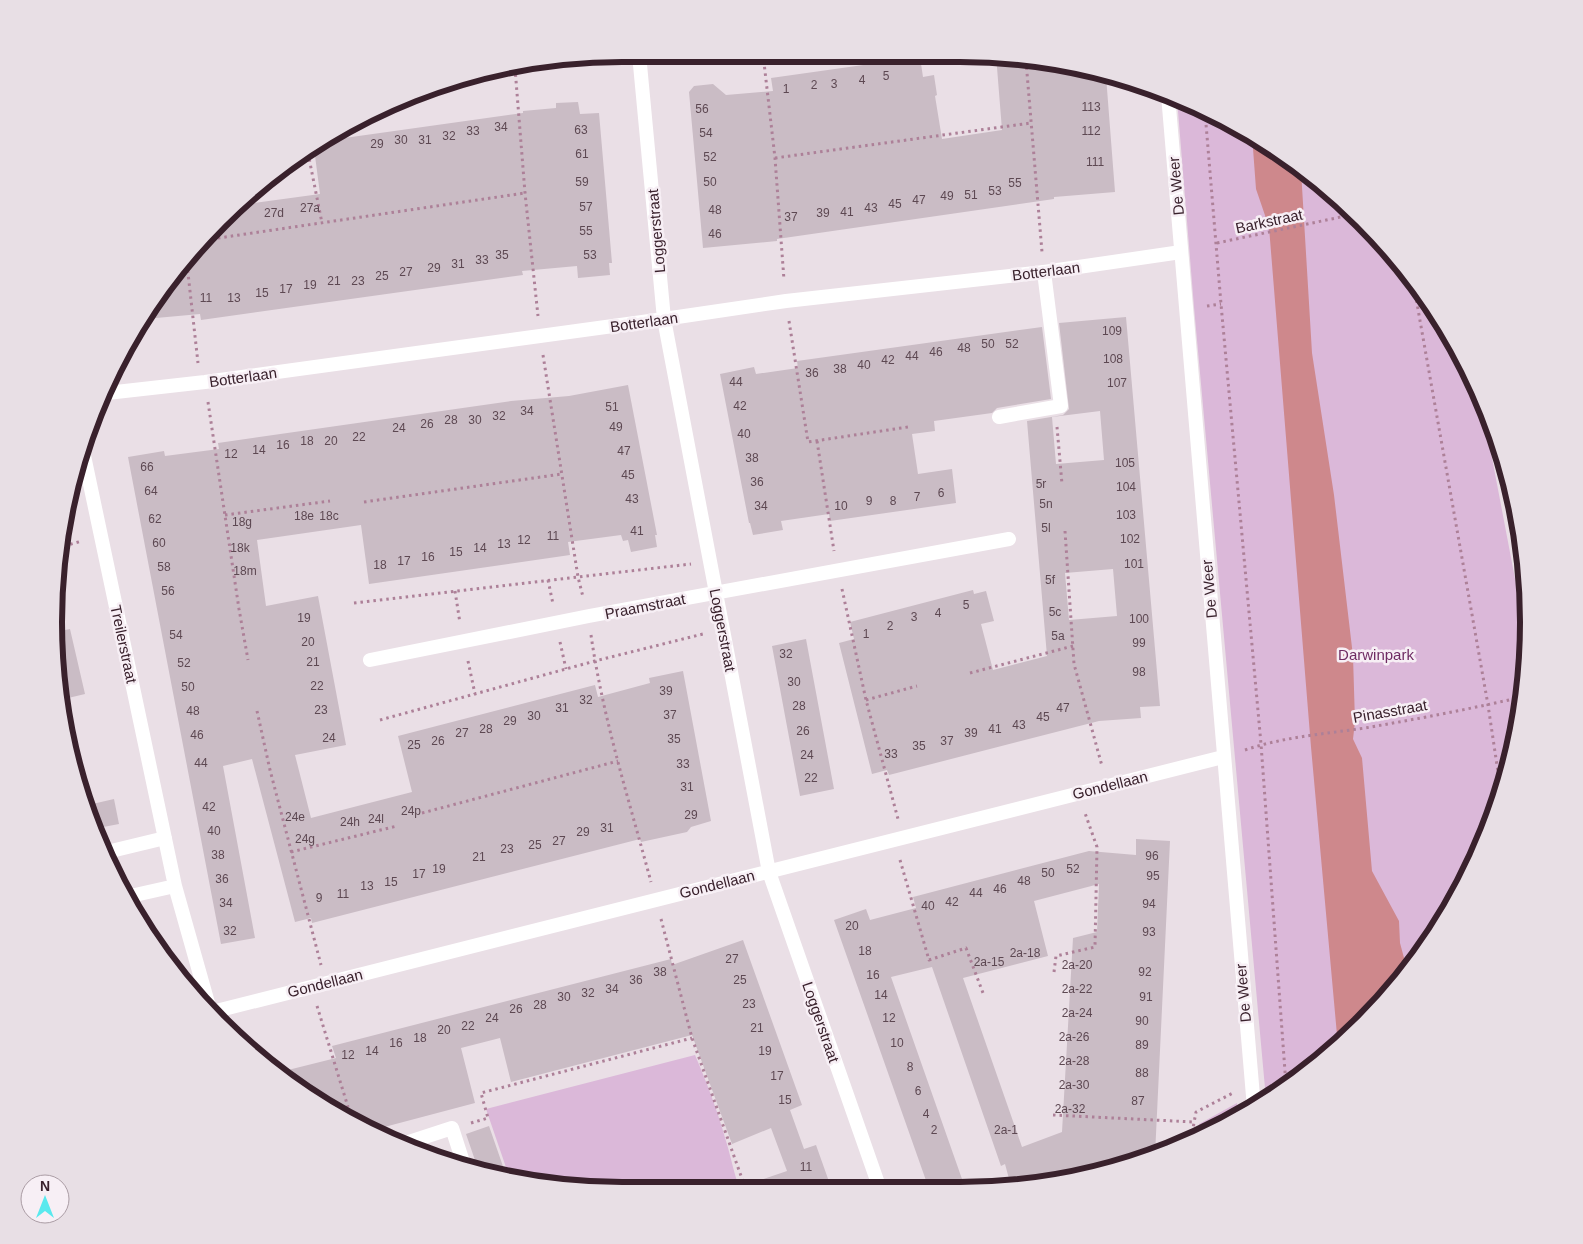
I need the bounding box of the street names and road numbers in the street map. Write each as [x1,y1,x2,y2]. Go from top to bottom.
street label: De Weer [1165,156,1187,216]
street label: Loggerstraat [644,187,668,274]
street label: Barkstraat [1234,205,1305,236]
street label: Botterlaan [1011,258,1081,284]
street label: Botterlaan [609,309,679,335]
street label: Botterlaan [208,364,278,390]
street label: De Weer [1198,559,1220,619]
street label: Loggerstraat [707,587,740,674]
street label: Praamstraat [603,590,688,622]
street label: Treilerstraat [107,603,141,685]
street label: Pinasstraat [1352,696,1429,726]
street label: Gondellaan [1071,767,1149,803]
street label: Gondellaan [678,866,756,902]
street label: De Weer [1232,963,1254,1023]
street label: Gondellaan [286,965,364,1001]
street label: Loggerstraat [799,979,843,1065]

